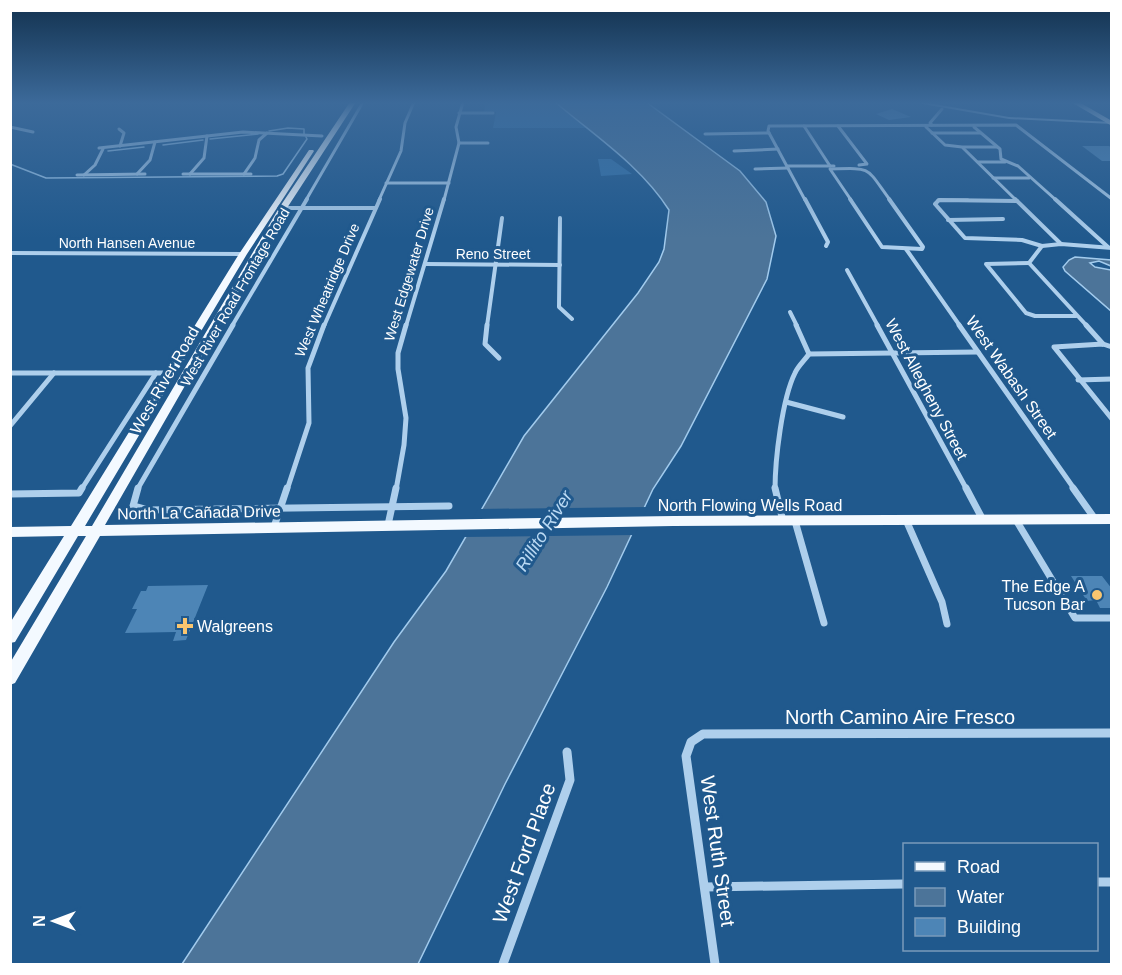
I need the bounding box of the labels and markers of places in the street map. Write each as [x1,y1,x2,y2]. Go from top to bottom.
place label: The Edge A Tucson Bar [1001,578,1086,613]
marker: The Edge A Tucson Bar [1090,588,1104,602]
place label: Walgreens [197,618,273,635]
marker: Walgreens [178,619,192,633]

